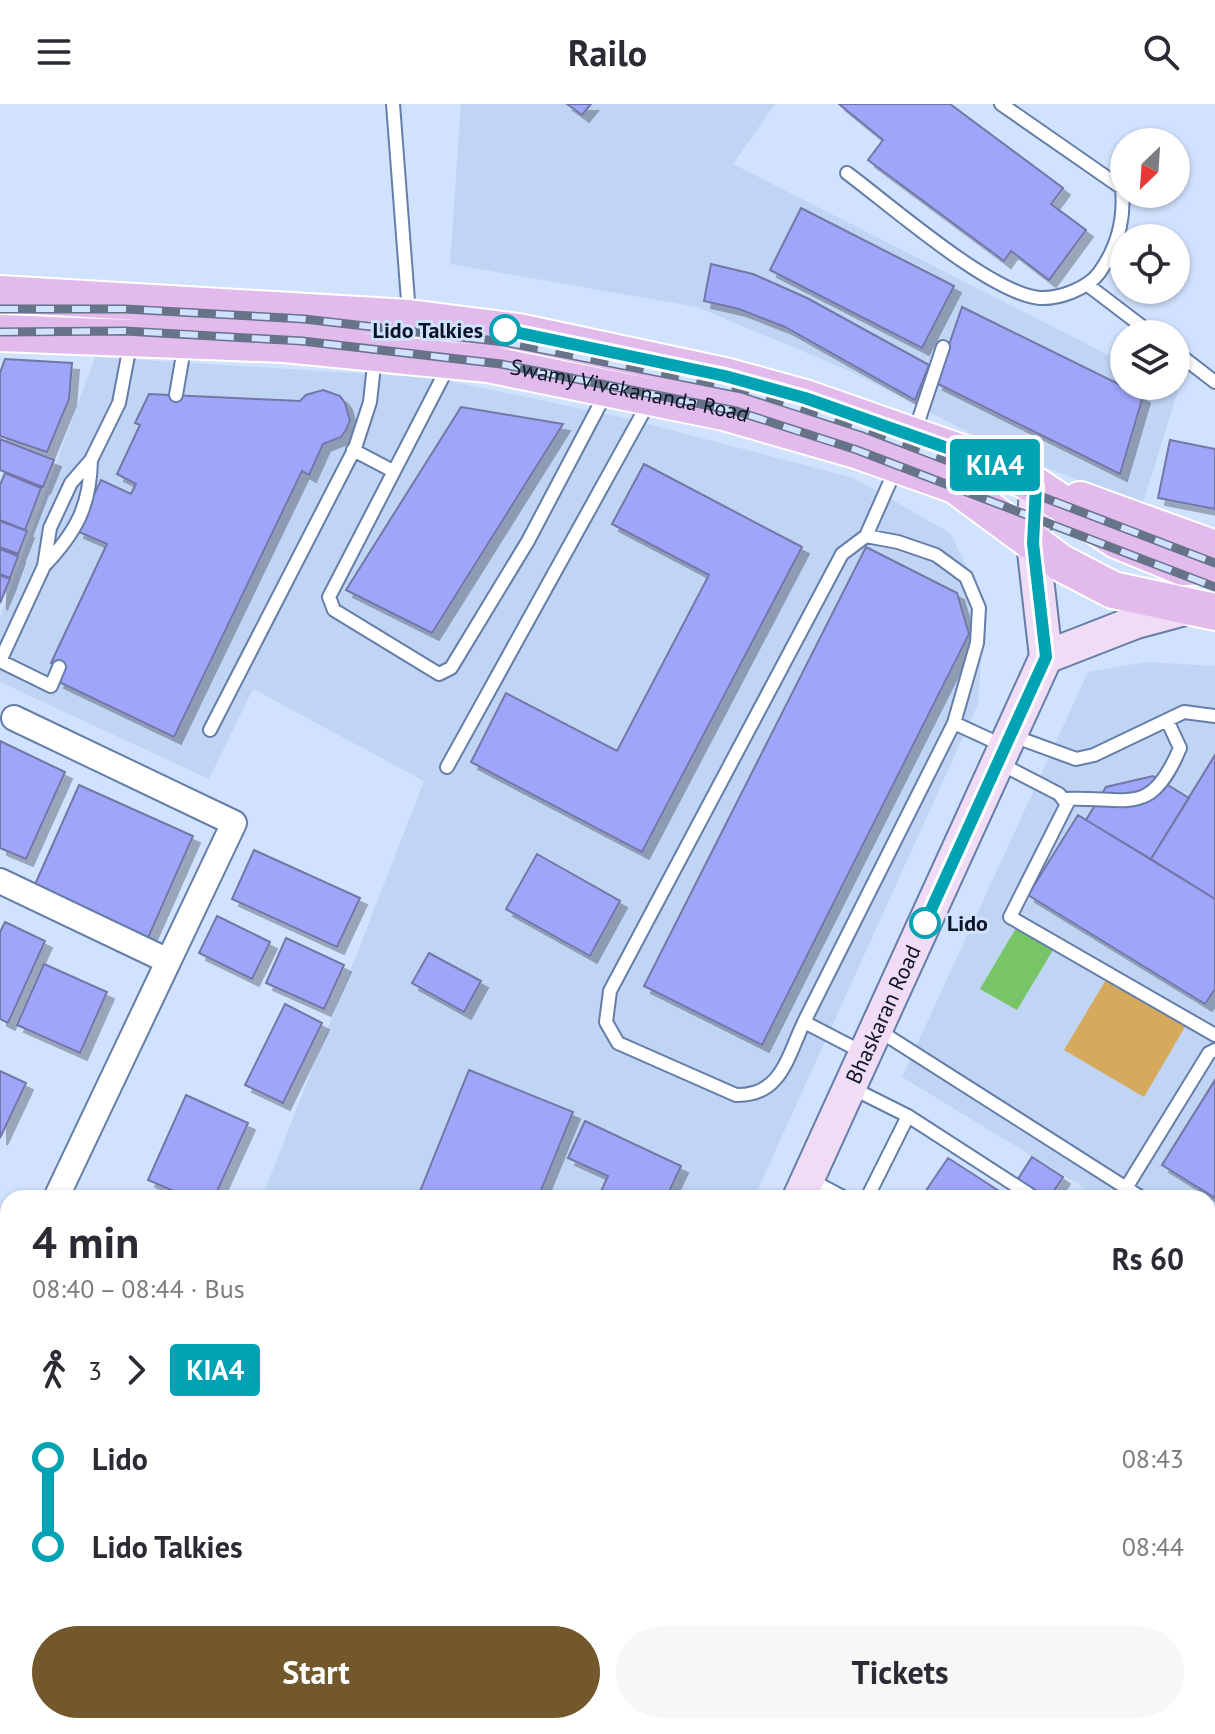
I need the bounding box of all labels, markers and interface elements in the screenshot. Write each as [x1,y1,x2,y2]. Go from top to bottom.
text: Railo [568,29,647,76]
icon: menu [32,30,76,74]
icon: search [1139,30,1183,74]
north arrow [1110,128,1190,208]
map controls [1110,128,1190,400]
button: locate [1110,224,1190,304]
marker: Lido Talkies [490,315,520,345]
place label: Lido Talkies [373,316,483,344]
button: layers [1110,320,1190,400]
street label: Swamy Vivekananda Road [508,352,753,428]
line badge: KIA4 [939,439,1051,491]
text: KIA4 [966,446,1024,483]
marker: Lido [910,908,940,938]
place label: Lido [947,909,988,937]
street label: Bhaskaran Road [839,940,927,1088]
text: 4 min [32,1213,139,1270]
text: Rs 60 [1112,1239,1184,1278]
text: 08:40 – 08:44 · Bus [32,1272,245,1305]
icon: walk [32,1348,76,1392]
icon: forward [114,1348,158,1392]
text: KIA4 [186,1351,244,1388]
text: 3 [88,1354,102,1387]
text: Lido [92,1439,148,1478]
text: 08:43 [1122,1442,1184,1475]
text: Lido Talkies [92,1527,243,1566]
text: 08:44 [1122,1530,1184,1563]
button: Start [32,1626,600,1718]
button: Tickets [616,1626,1184,1718]

